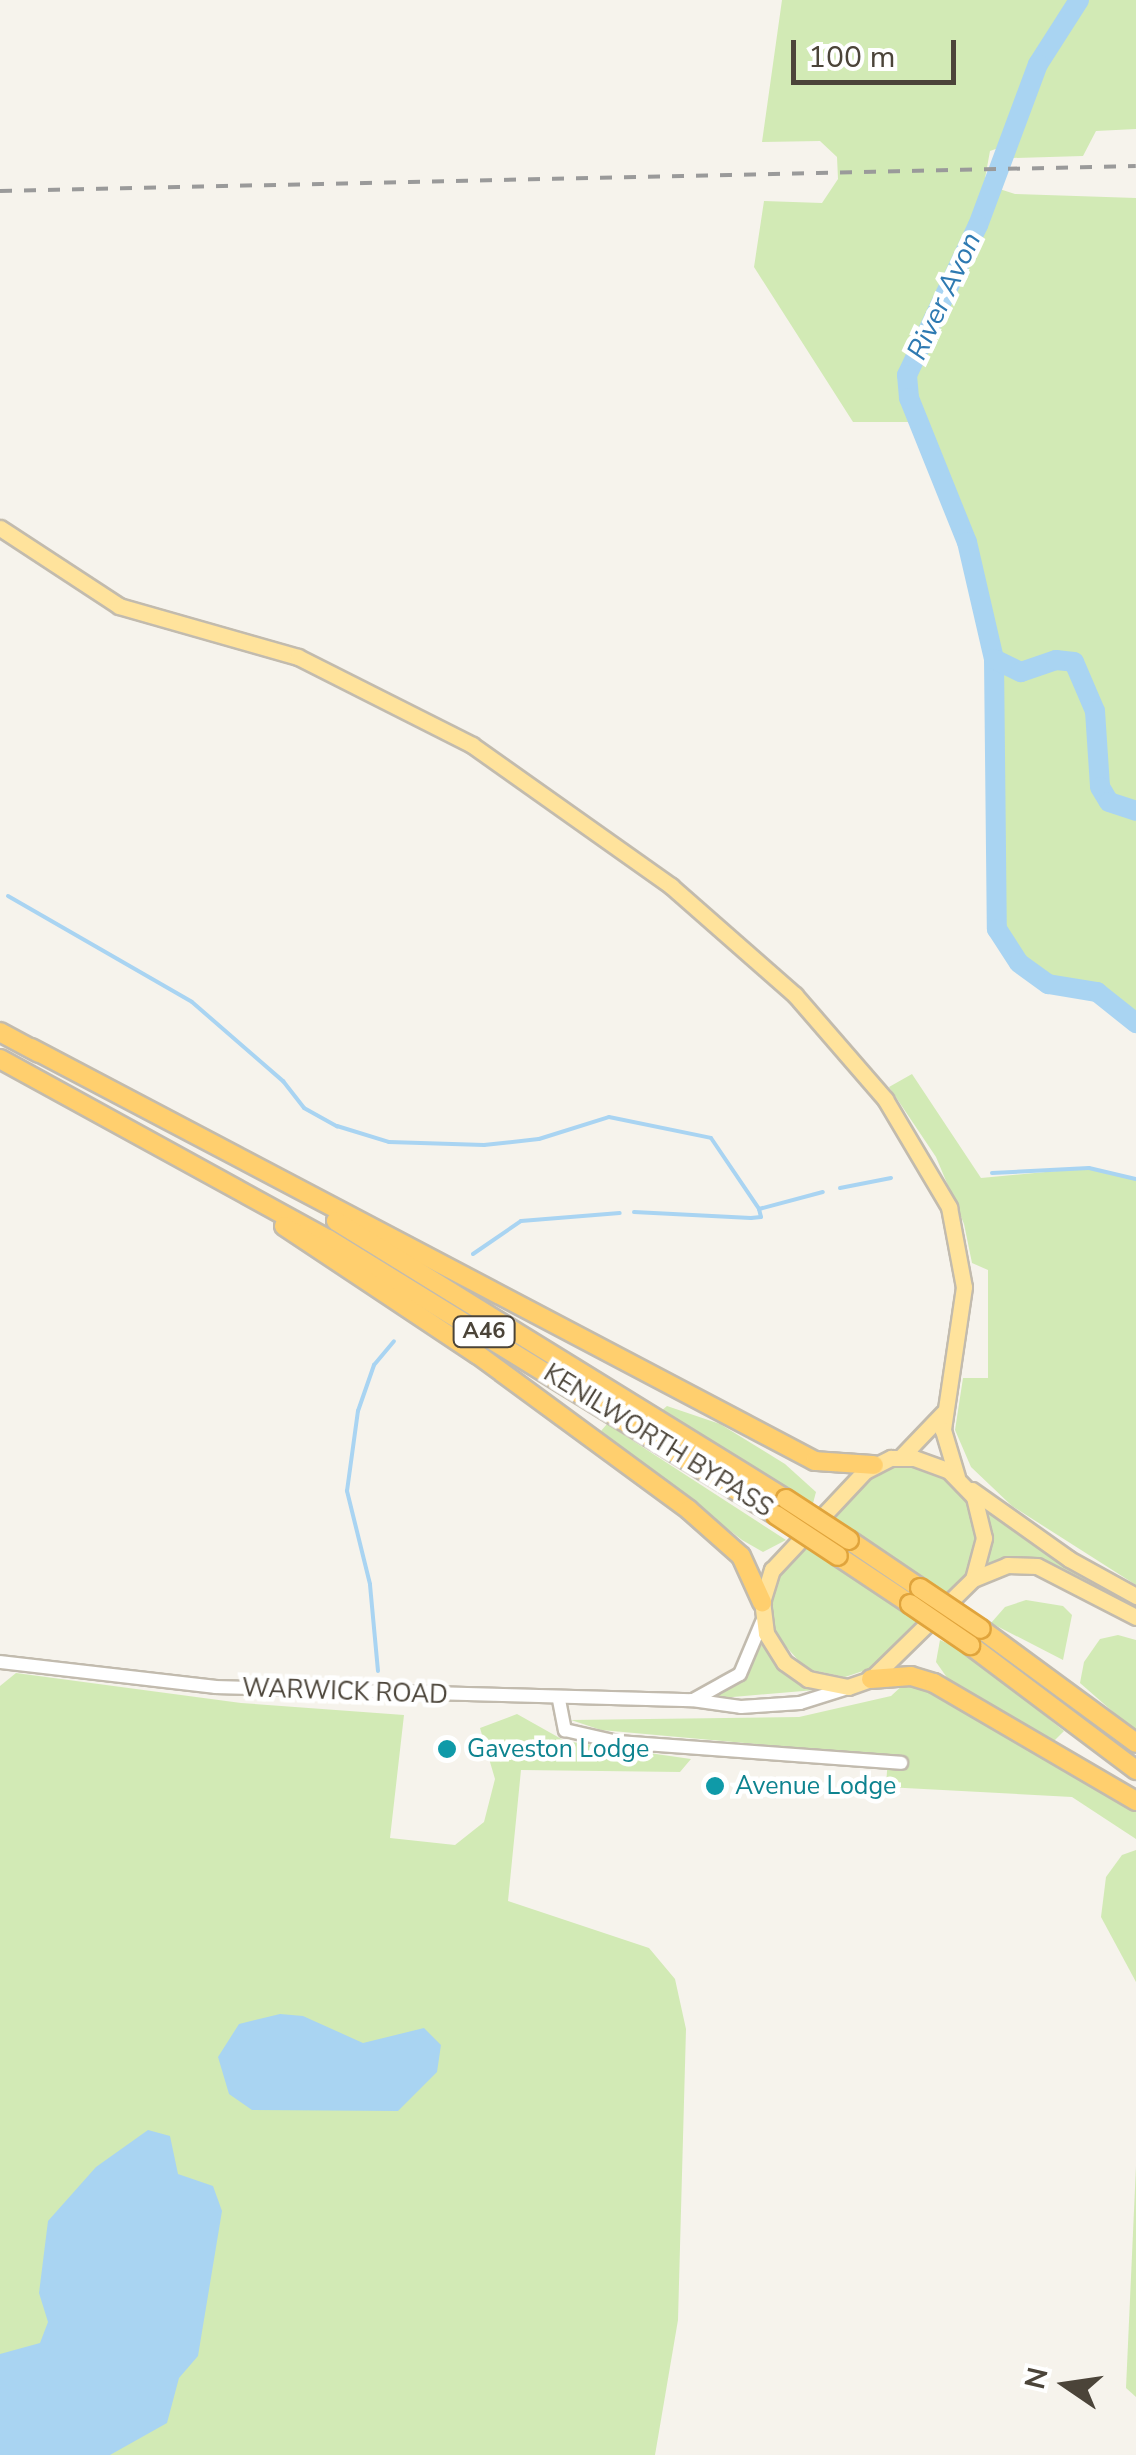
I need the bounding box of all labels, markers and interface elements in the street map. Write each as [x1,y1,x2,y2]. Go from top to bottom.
scale bar [796,20,961,82]
text: 100 m [808,37,895,78]
water label: River Avon [900,227,988,365]
road number: A46 [452,1315,516,1349]
street label: KENILWORTH BYPASS [538,1358,778,1524]
street label: WARWICK ROAD [242,1673,448,1711]
place label: Gaveston Lodge [467,1734,649,1764]
marker: Gaveston Lodge [436,1738,458,1760]
place label: Avenue Lodge [735,1771,896,1801]
marker: Avenue Lodge [704,1775,726,1797]
north arrow [1016,2335,1116,2435]
text: N [1016,2364,1058,2393]

